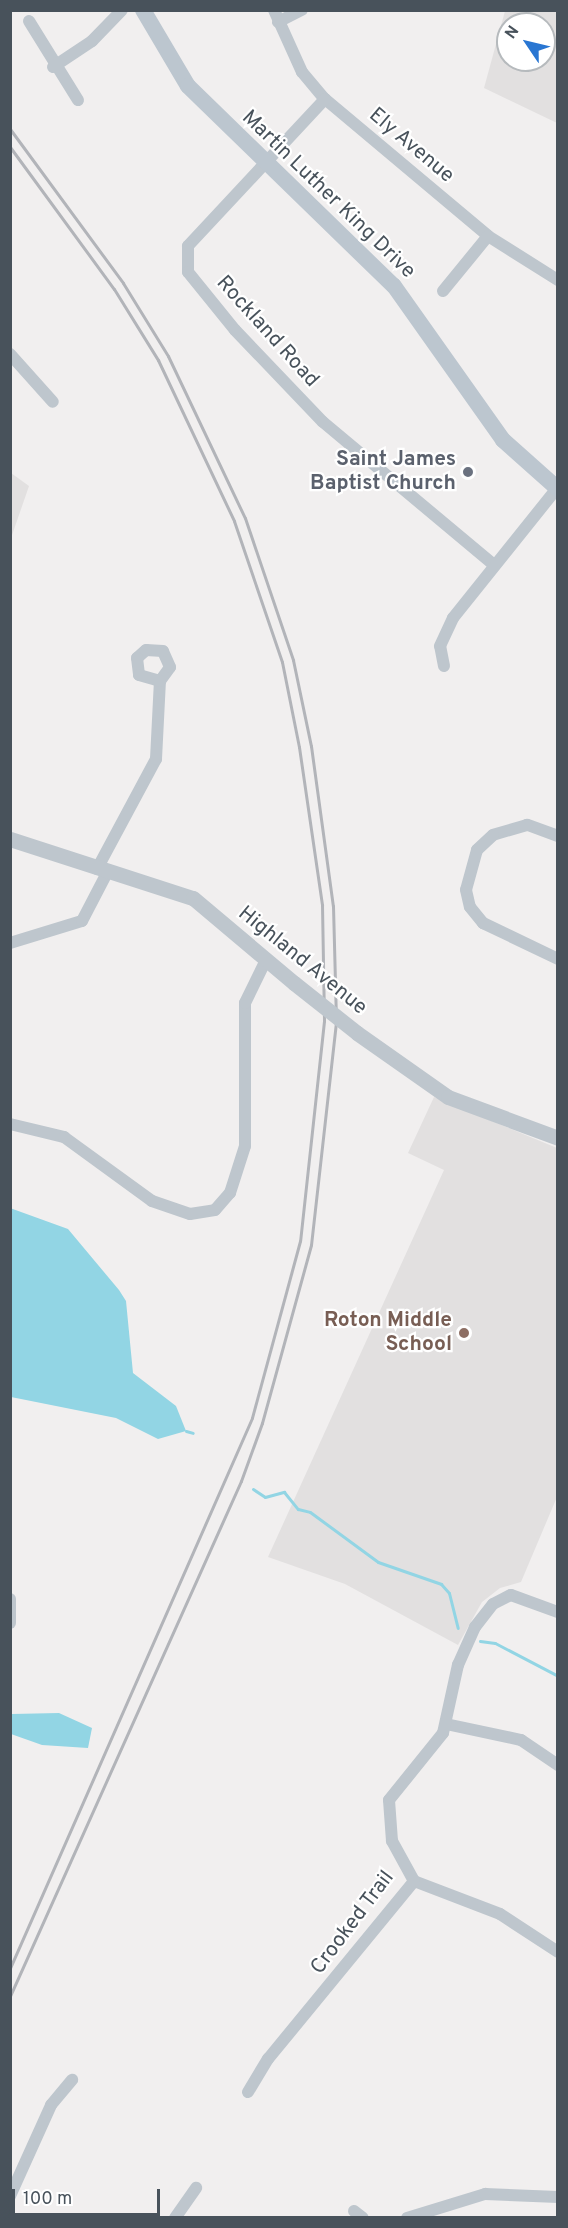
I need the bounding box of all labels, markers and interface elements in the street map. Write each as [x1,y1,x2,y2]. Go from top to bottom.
north arrow [496,12,556,72]
text: N [501,22,524,43]
street label: Ely Avenue [363,103,459,189]
street label: Martin Luther King Drive [236,106,420,284]
street label: Rockland Road [210,271,324,393]
place label: Saint James Baptist Church [310,447,456,497]
marker: Saint James Baptist Church [461,465,475,479]
street label: Highland Avenue [232,901,372,1021]
place label: Roton Middle School [324,1308,452,1358]
marker: Roton Middle School [457,1326,471,1340]
street label: Crooked Trail [306,1866,400,1980]
scale bar [15,2177,164,2215]
text: 100 m [23,2188,72,2211]

